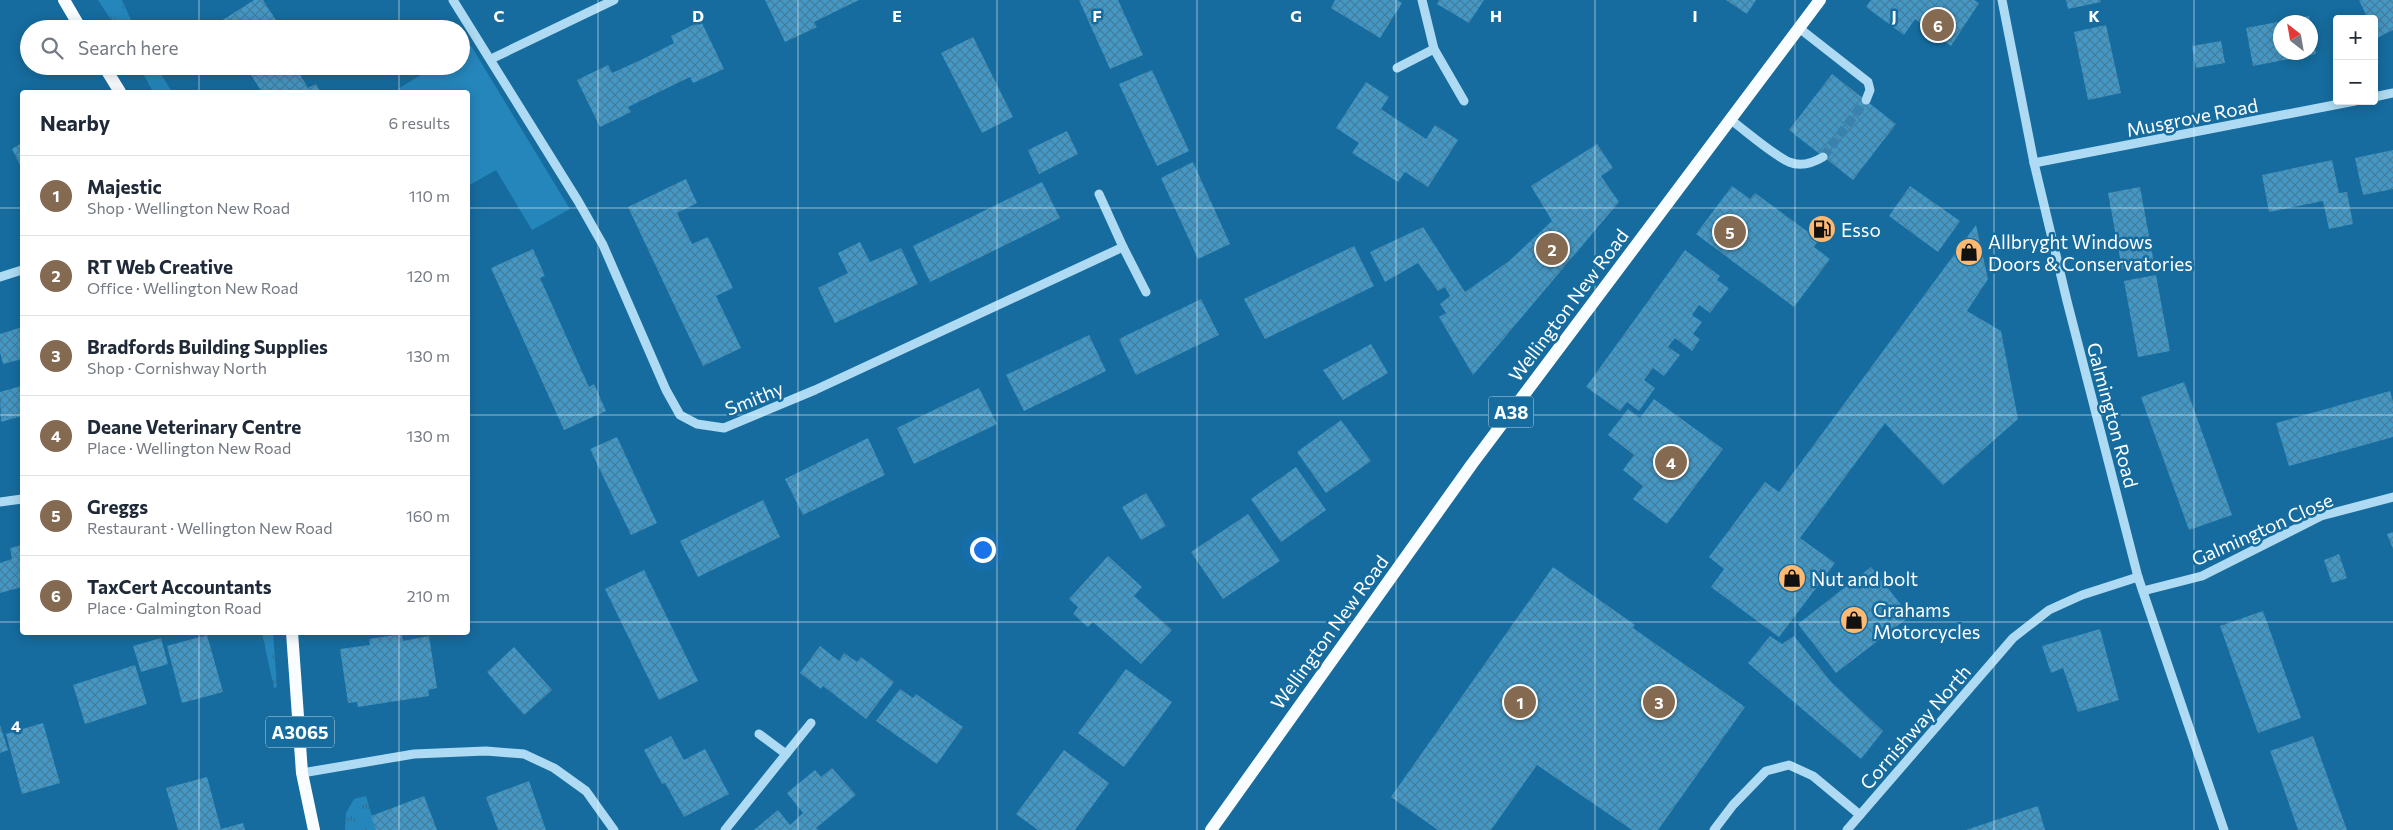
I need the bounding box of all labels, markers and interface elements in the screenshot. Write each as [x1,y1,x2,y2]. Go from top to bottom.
text: C [494,6,505,25]
text: D [692,6,704,25]
text: E [892,6,902,25]
text: F [1092,6,1102,25]
text: G [1290,6,1302,25]
text: H [1490,6,1502,25]
text: I [1692,6,1698,25]
text: J [1891,6,1897,25]
pin: 6 [1922,6,1954,44]
text: K [2088,6,2100,25]
north arrow [2273,15,2318,60]
map controls [2333,15,2378,105]
button: + [2333,15,2378,60]
search box [20,20,470,75]
icon: search [38,34,66,62]
text: Search here [78,36,178,59]
button: − [2333,60,2378,105]
street label: Musgrove Road [2124,93,2260,141]
text: Nearby [40,110,110,135]
text: 6 results [389,113,450,132]
text: Majestic [87,175,162,198]
text: 1 [52,186,60,205]
text: 110 m [409,186,450,205]
text: Shop · Wellington New Road [87,198,290,217]
pin: 5 [1714,213,1746,251]
fuel station icon: Esso [1807,214,1837,244]
place label: Esso [1841,218,1881,241]
street label: Wellington New Road [1503,224,1633,386]
pin: 2 [1536,230,1568,268]
place label: Allbryght Windows Doors & Conservatories [1988,230,2193,275]
shop icon: Allbryght Windows Doors & Conservatories [1954,237,1984,267]
text: RT Web Creative [87,255,233,278]
text: 2 [51,266,61,285]
text: 120 m [407,266,450,285]
text: Office · Wellington New Road [87,278,298,297]
text: Bradfords Building Supplies [87,335,328,358]
street label: Galmington Road [2083,340,2143,490]
text: 3 [51,346,61,365]
text: 130 m [407,346,450,365]
text: Shop · Cornishway North [87,358,267,377]
street label: Smithy [721,376,787,420]
road number: A38 [1488,397,1534,428]
text: Deane Veterinary Centre [87,415,301,438]
text: 4 [51,426,61,445]
text: 130 m [407,426,450,445]
text: Place · Wellington New Road [87,438,291,457]
pin: 4 [1655,443,1687,481]
street label: Galmington Close [2188,487,2336,571]
text: Greggs [87,495,148,518]
text: 5 [51,506,61,525]
text: 160 m [406,506,450,525]
text: Restaurant · Wellington New Road [87,518,332,537]
your location [970,537,996,563]
street label: Wellington New Road [1265,551,1393,713]
shop icon: Nut and bolt [1777,563,1807,593]
place label: Nut and bolt [1811,567,1918,590]
text: TaxCert Accountants [87,575,272,598]
text: 6 [51,586,61,605]
text: 210 m [407,586,450,605]
text: Place · Galmington Road [87,598,261,617]
place label: Grahams Motorcycles [1873,598,1980,643]
shop icon: Grahams Motorcycles [1839,605,1869,635]
street label: Cornishway North [1855,660,1975,794]
pin: 1 [1504,683,1536,721]
pin: 3 [1643,683,1675,721]
text: 4 [11,716,21,735]
road number: A3065 [266,716,334,748]

